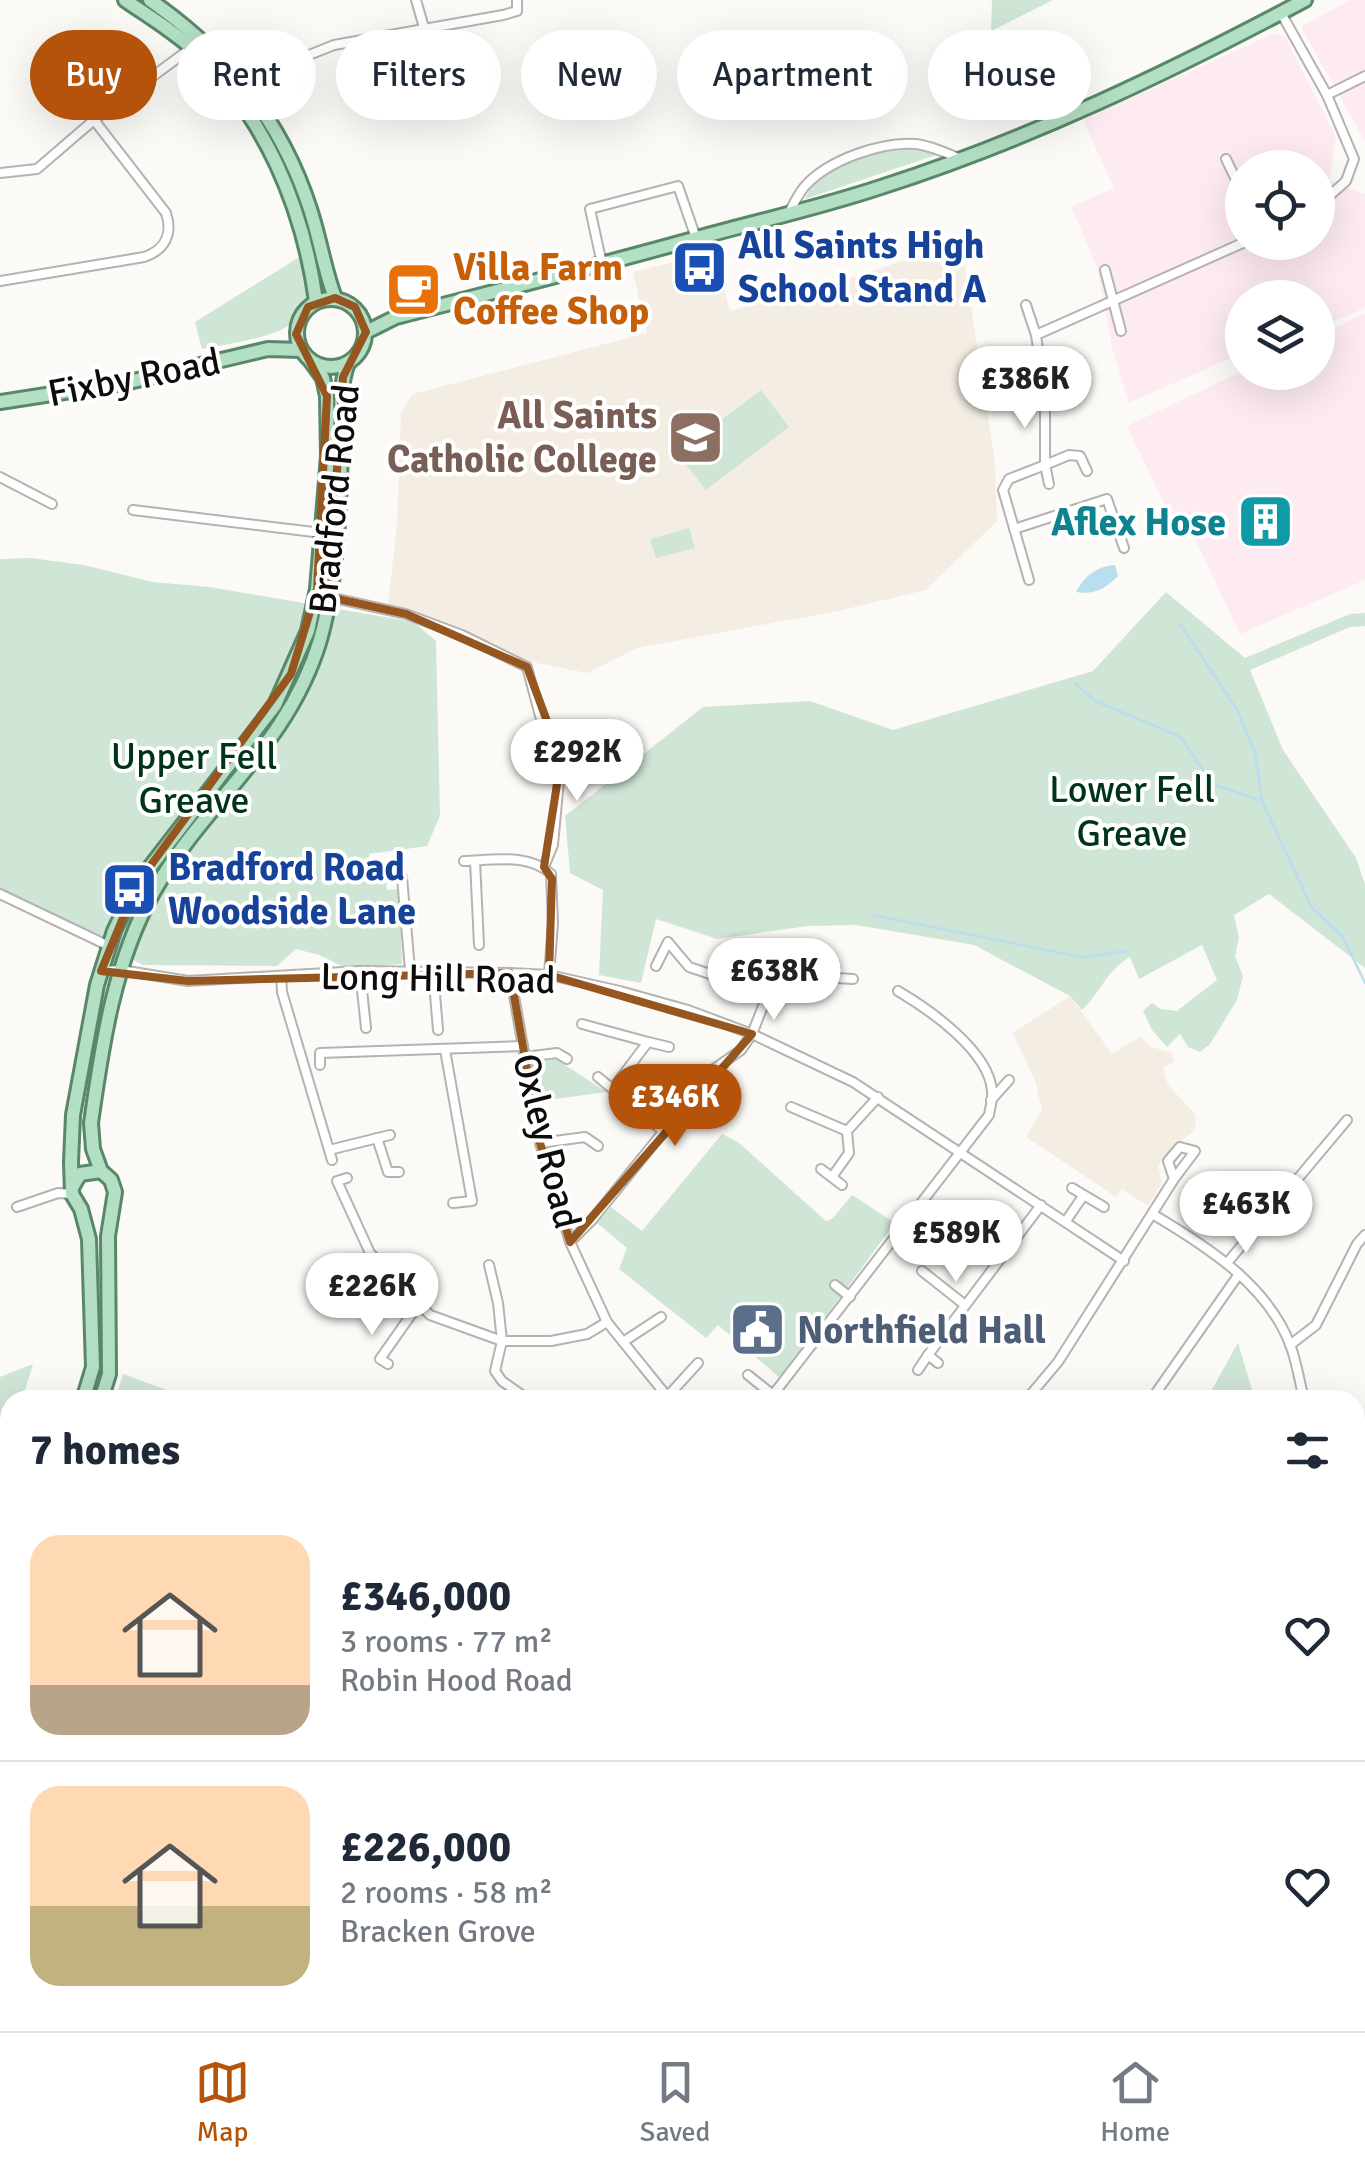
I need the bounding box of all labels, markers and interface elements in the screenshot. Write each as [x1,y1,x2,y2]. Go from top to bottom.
chip: Buy [30,30,157,120]
chip: Rent [177,30,316,120]
chip: Filters [336,30,501,120]
chip: New [521,30,657,120]
chip: Apartment [677,30,908,120]
chip: House [928,30,1091,120]
map controls [1225,150,1335,390]
button: locate [1225,150,1335,260]
place label: All Saints High School Stand A [738,222,987,313]
bus stop icon: All Saints High School Stand A [669,237,729,297]
place label: Villa Farm Coffee Shop [453,244,649,335]
cafe icon: Villa Farm Coffee Shop [384,259,444,319]
button: layers [1225,280,1335,390]
street label: Fixby Road [44,338,224,417]
pin: £386K [955,346,1095,431]
text: £386K [981,359,1069,398]
street label: Bradford Road [299,382,370,616]
place label: All Saints Catholic College [387,392,657,483]
school or university icon: All Saints Catholic College [666,407,726,467]
building icon: Aflex Hose [1235,492,1295,552]
place label: Aflex Hose [1051,499,1226,546]
pin: £292K [507,719,647,804]
text: £292K [533,732,621,771]
park label: Upper Fell Greave [111,733,277,824]
park label: Lower Fell Greave [1049,766,1215,857]
place label: Bradford Road Woodside Lane [168,844,416,935]
bus stop icon: Bradford Road Woodside Lane [99,859,159,919]
pin: £638K [704,938,844,1023]
text: £638K [730,951,818,990]
street label: Long Hill Road [320,953,556,1004]
street label: Oxley Road [502,1049,591,1234]
pin: £346K [605,1064,745,1149]
text: £346K [631,1077,719,1116]
pin: £463K [1176,1171,1316,1256]
text: £463K [1202,1184,1290,1223]
pin: £589K [886,1200,1026,1285]
text: £589K [912,1213,1000,1252]
pin: £226K [302,1253,442,1338]
text: £226K [328,1266,416,1305]
public building icon: Northfield Hall [728,1300,788,1360]
place label: Northfield Hall [797,1307,1046,1354]
icon: filters [1280,1423,1335,1478]
text: 7 homes [30,1425,180,1476]
text: £346,000 [340,1571,511,1622]
icon: home [110,1575,230,1695]
icon: heart [1280,1608,1335,1663]
text: 3 rooms · 77 m² [340,1622,553,1661]
text: Robin Hood Road [340,1661,573,1700]
text: £226,000 [340,1822,511,1873]
icon: home [110,1826,230,1946]
icon: heart [1280,1859,1335,1914]
text: 2 rooms · 58 m² [340,1873,553,1912]
text: Bracken Grove [340,1912,536,1951]
tab: Map [195,2055,250,2149]
tab: Saved [640,2055,710,2149]
tab: Home [1100,2055,1170,2149]

